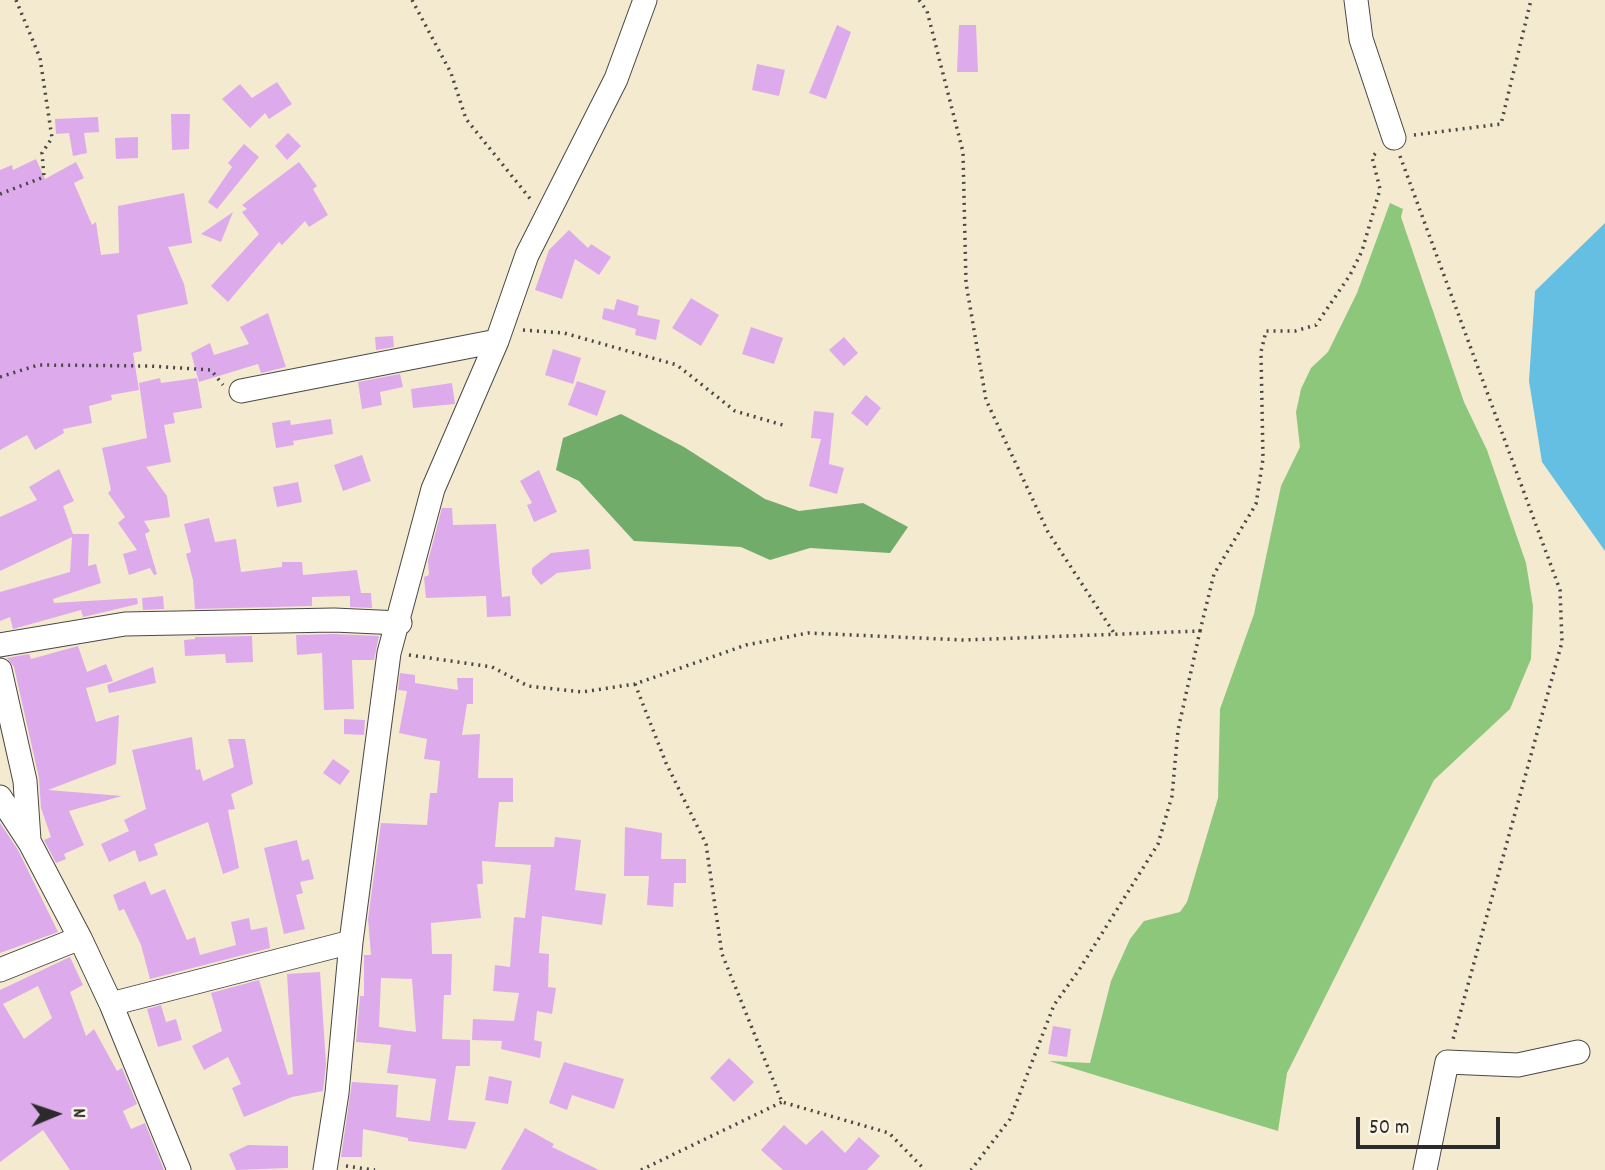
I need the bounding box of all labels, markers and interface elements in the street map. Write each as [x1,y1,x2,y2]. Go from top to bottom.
north arrow [21,1079,91,1149]
scale bar [1360,1104,1504,1148]
text: N [64,1108,91,1118]
text: 50 m [1369,1114,1409,1144]

